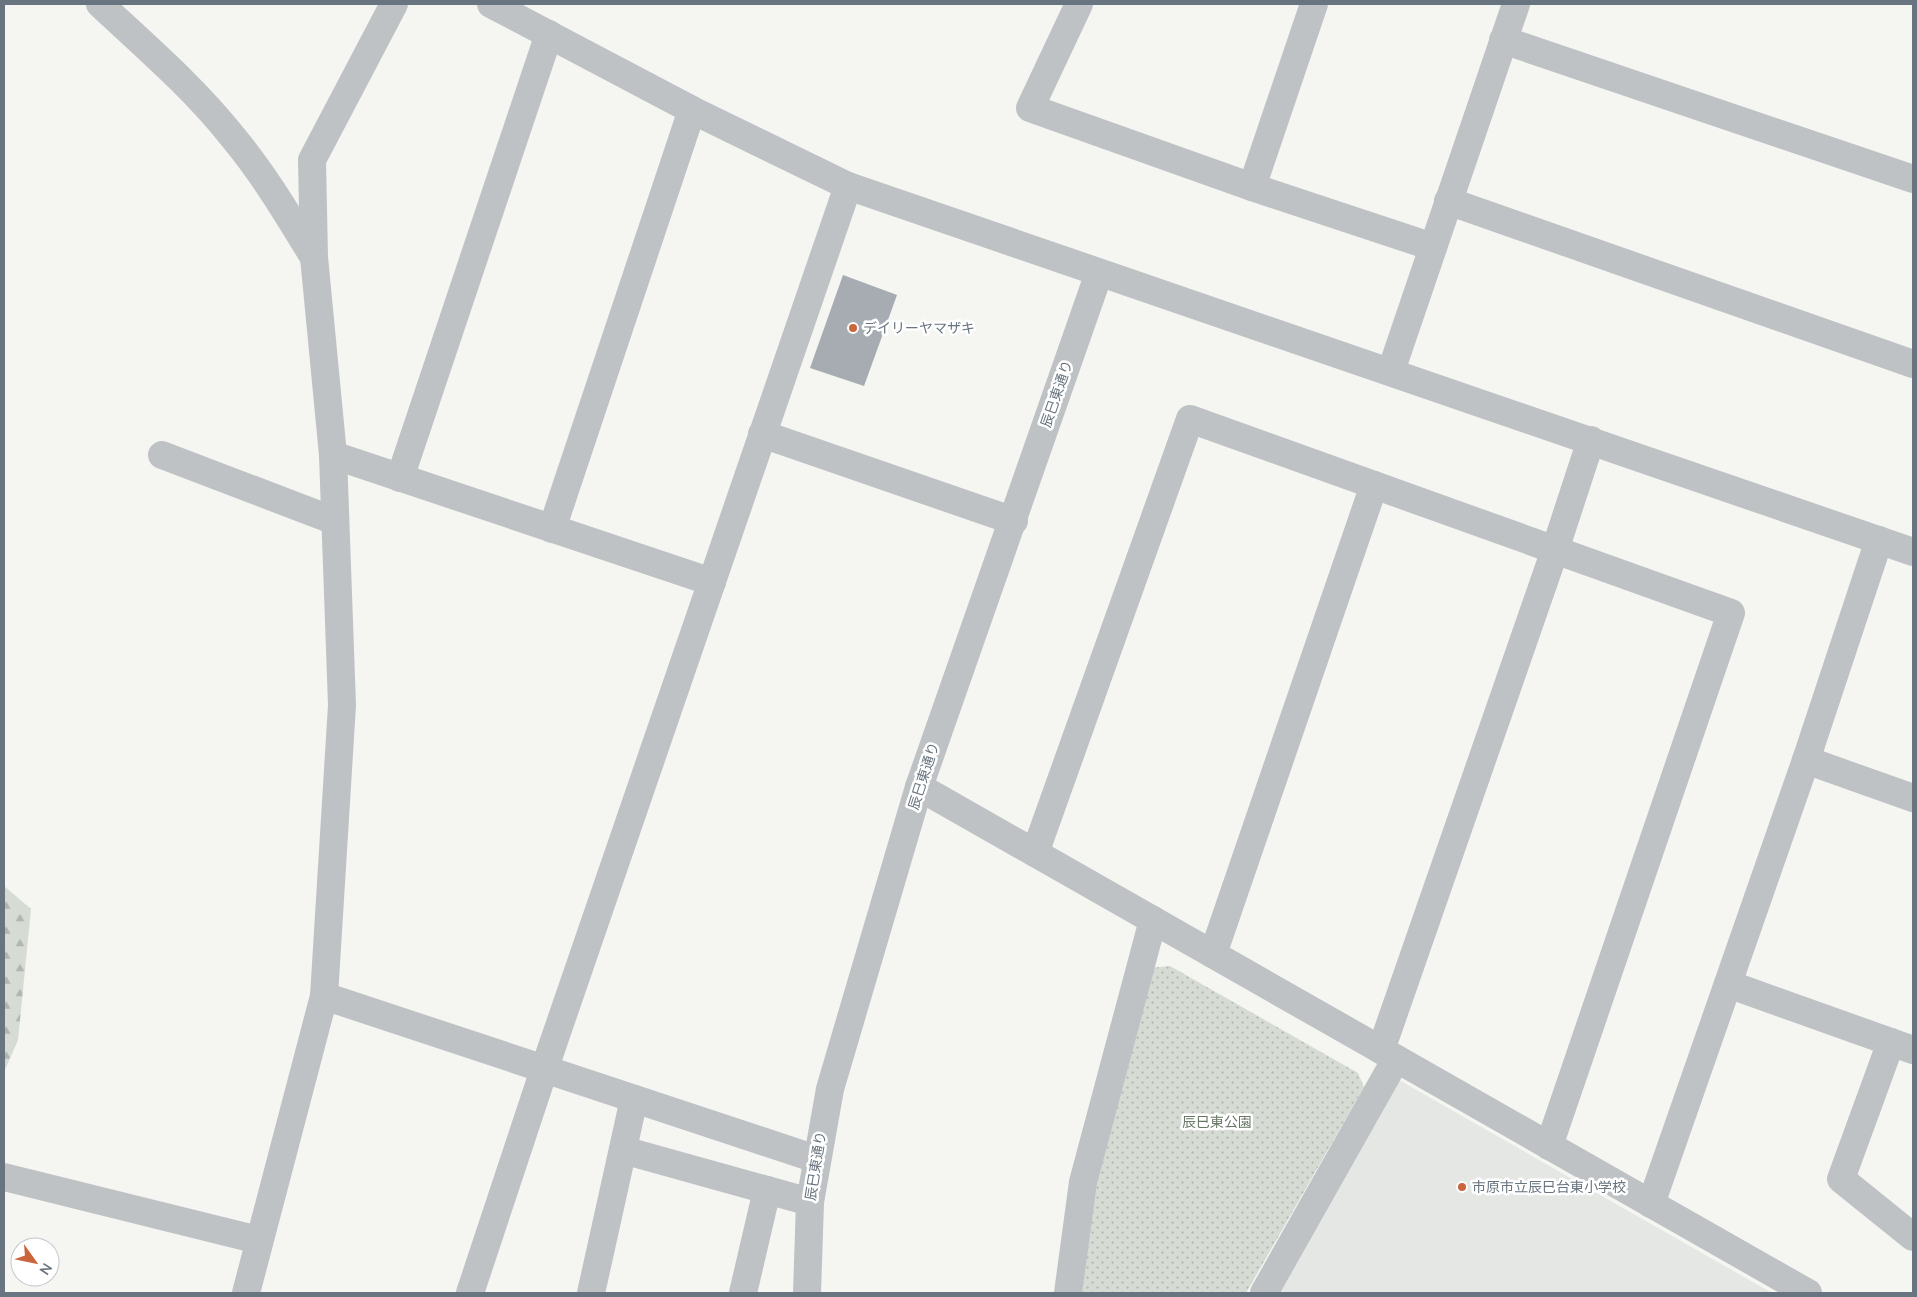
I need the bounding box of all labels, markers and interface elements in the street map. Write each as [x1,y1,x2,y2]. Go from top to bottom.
place label: デイリーヤマザキ [863,319,975,338]
marker: デイリーヤマザキ [847,322,859,334]
street label: 辰巳東通り [1037,358,1077,430]
street label: 辰巳東通り [904,740,944,812]
park label: 辰巳東公園 [1182,1113,1252,1132]
street label: 辰巳東通り [801,1130,831,1202]
place label: 市原市立辰巳台東小学校 [1472,1178,1626,1197]
marker: 市原市立辰巳台東小学校 [1456,1181,1468,1193]
north arrow [10,1237,60,1287]
text: N [35,1259,56,1278]

